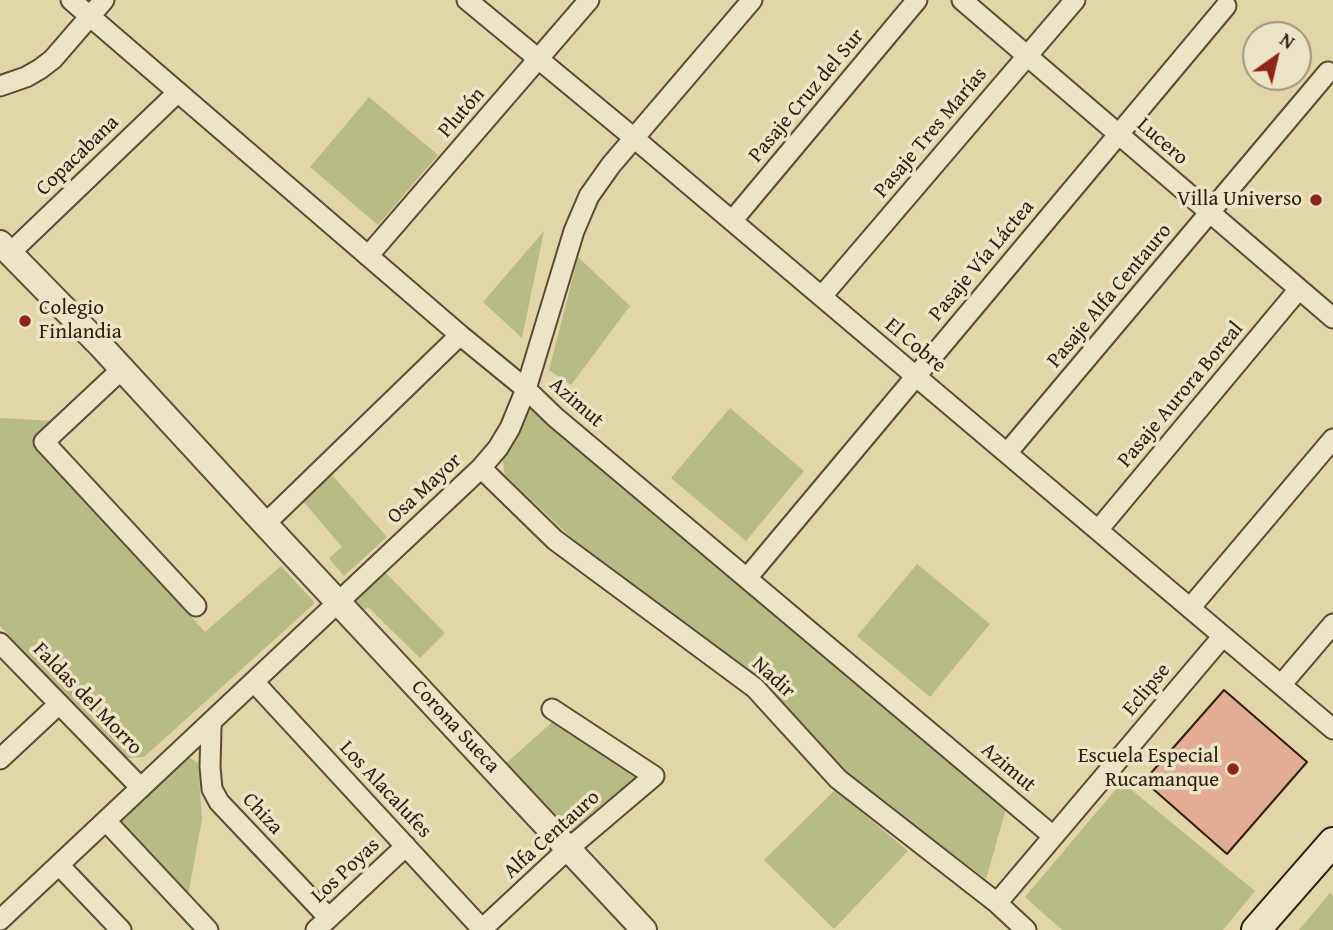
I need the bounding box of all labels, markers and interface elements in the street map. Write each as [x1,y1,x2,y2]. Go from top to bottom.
north arrow [1242,21,1312,91]
street label: Pasaje Cruz del Sur [744,24,870,168]
text: N [1275,25,1301,55]
street label: Pasaje Tres Marías [869,63,993,203]
street label: Plutón [433,83,491,143]
street label: Copacabana [31,110,125,202]
street label: Lucero [1131,113,1193,171]
place label: Villa Universo [1177,187,1302,213]
marker: Villa Universo [1308,192,1324,208]
street label: Pasaje Vía Láctea [924,195,1040,327]
street label: Pasaje Alfa Centauro [1042,219,1178,373]
place label: Colegio Finlandia [39,296,122,346]
marker: Colegio Finlandia [17,313,33,329]
street label: El Cobre [879,313,951,379]
street label: Pasaje Aurora Boreal [1113,317,1249,473]
street label: Azimut [544,373,608,433]
street label: Osa Mayor [383,448,467,530]
street label: Faldas del Morro [27,638,147,760]
street label: Nadir [746,652,800,704]
street label: Eclipse [1118,659,1176,721]
street label: Corona Sueca [405,675,505,779]
street label: Los Alacalufes [334,736,436,844]
street label: Azimut [975,738,1041,798]
place label: Escuela Especial Rucamanque [1078,744,1219,794]
marker: Escuela Especial Rucamanque [1225,761,1241,777]
street label: Alfa Centauro [499,785,605,885]
street label: Chiza [236,788,288,840]
street label: Los Poyas [307,833,385,909]

